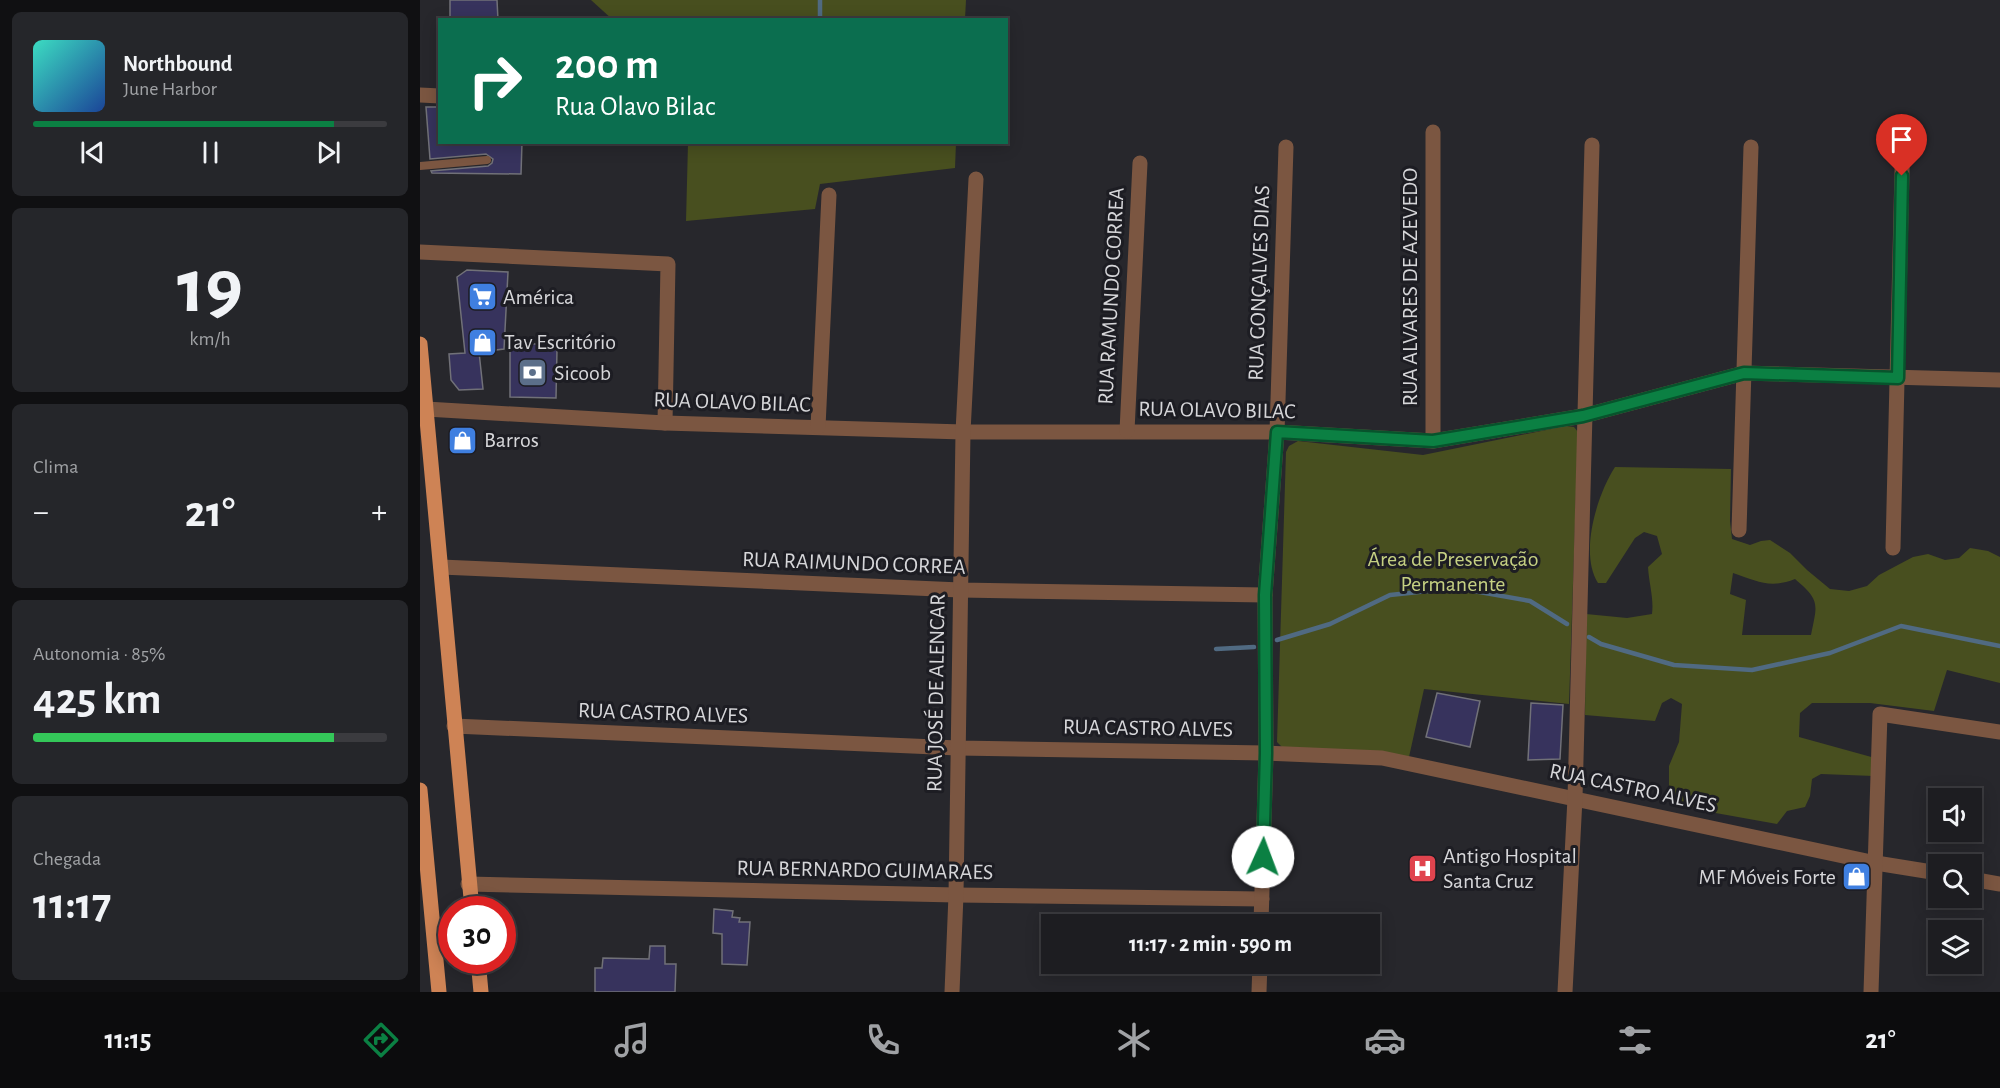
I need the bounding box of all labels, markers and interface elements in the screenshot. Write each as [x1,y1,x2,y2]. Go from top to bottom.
icon: right [456,42,534,120]
text: 200 m [555,44,659,86]
text: Northbound [123,53,232,75]
text: June Harbor [123,79,217,99]
text: Rua Olavo Bilac [555,93,715,120]
pin [1876,114,1927,176]
icon: arrive [1885,123,1918,156]
icon: previous [76,136,109,169]
icon: pause [194,136,227,169]
icon: next [312,136,345,169]
street label: RUA ALVARES DE AZEVEDO [1399,168,1421,406]
street label: RUA GONÇALVES DIAS [1245,185,1273,381]
street label: RUA RAMUNDO CORREA [1094,187,1128,405]
text: 19 [177,249,243,327]
supermarket icon: América [466,281,498,313]
place label: América [503,286,574,308]
shop icon: Tav Escritório [467,326,499,358]
text: km/h [189,329,231,349]
place label: Tav Escritório [504,331,616,353]
bank icon: Sicoob [517,357,549,389]
place label: Sicoob [554,362,611,384]
street label: RUA OLAVO BILAC [653,388,811,416]
street label: RUA OLAVO BILAC [1138,398,1296,422]
shop icon: Barros [447,424,479,456]
place label: Barros [484,429,539,451]
text: Clima [33,457,78,477]
text: 21° [185,490,235,535]
text: − [33,496,49,529]
text: + [371,496,387,529]
park label: Área de Preservação Permanente [1368,547,1539,595]
street label: RUA RAIMUNDO CORREA [742,548,966,578]
street label: RUA JOSÉ DE ALENCAR [922,594,949,792]
text: Autonomia · 85% [33,644,166,664]
text: 425 km [33,677,162,722]
street label: RUA CASTRO ALVES [578,699,748,727]
street label: RUA CASTRO ALVES [1063,716,1233,740]
street label: RUA CASTRO ALVES [1547,760,1719,816]
map controls [1928,788,1982,974]
button: sound [1928,788,1982,842]
position arrow [1231,825,1295,889]
place label: Antigo Hospital Santa Cruz [1443,845,1577,892]
text: Chegada [33,849,101,869]
hospital icon: Antigo Hospital Santa Cruz [1406,853,1438,885]
button: search [1928,854,1982,908]
street label: RUA BERNARDO GUIMARAES [736,857,994,883]
shop icon: MF Móveis Forte [1841,861,1873,893]
place label: MF Móveis Forte [1699,866,1836,888]
text: 11:17 [33,882,111,927]
speed limit sign: 30 [438,896,516,974]
button: layers [1928,920,1982,974]
text: 11:17 · 2 min · 590 m [1129,933,1292,955]
icon: directions [360,1019,402,1061]
icon: music [611,1019,653,1061]
icon: phone [862,1019,904,1061]
icon: climate [1113,1019,1155,1061]
icon: car [1364,1019,1406,1061]
icon: filters [1614,1019,1656,1061]
text: 11:15 [104,1026,151,1053]
text: 21° [1865,1026,1896,1053]

